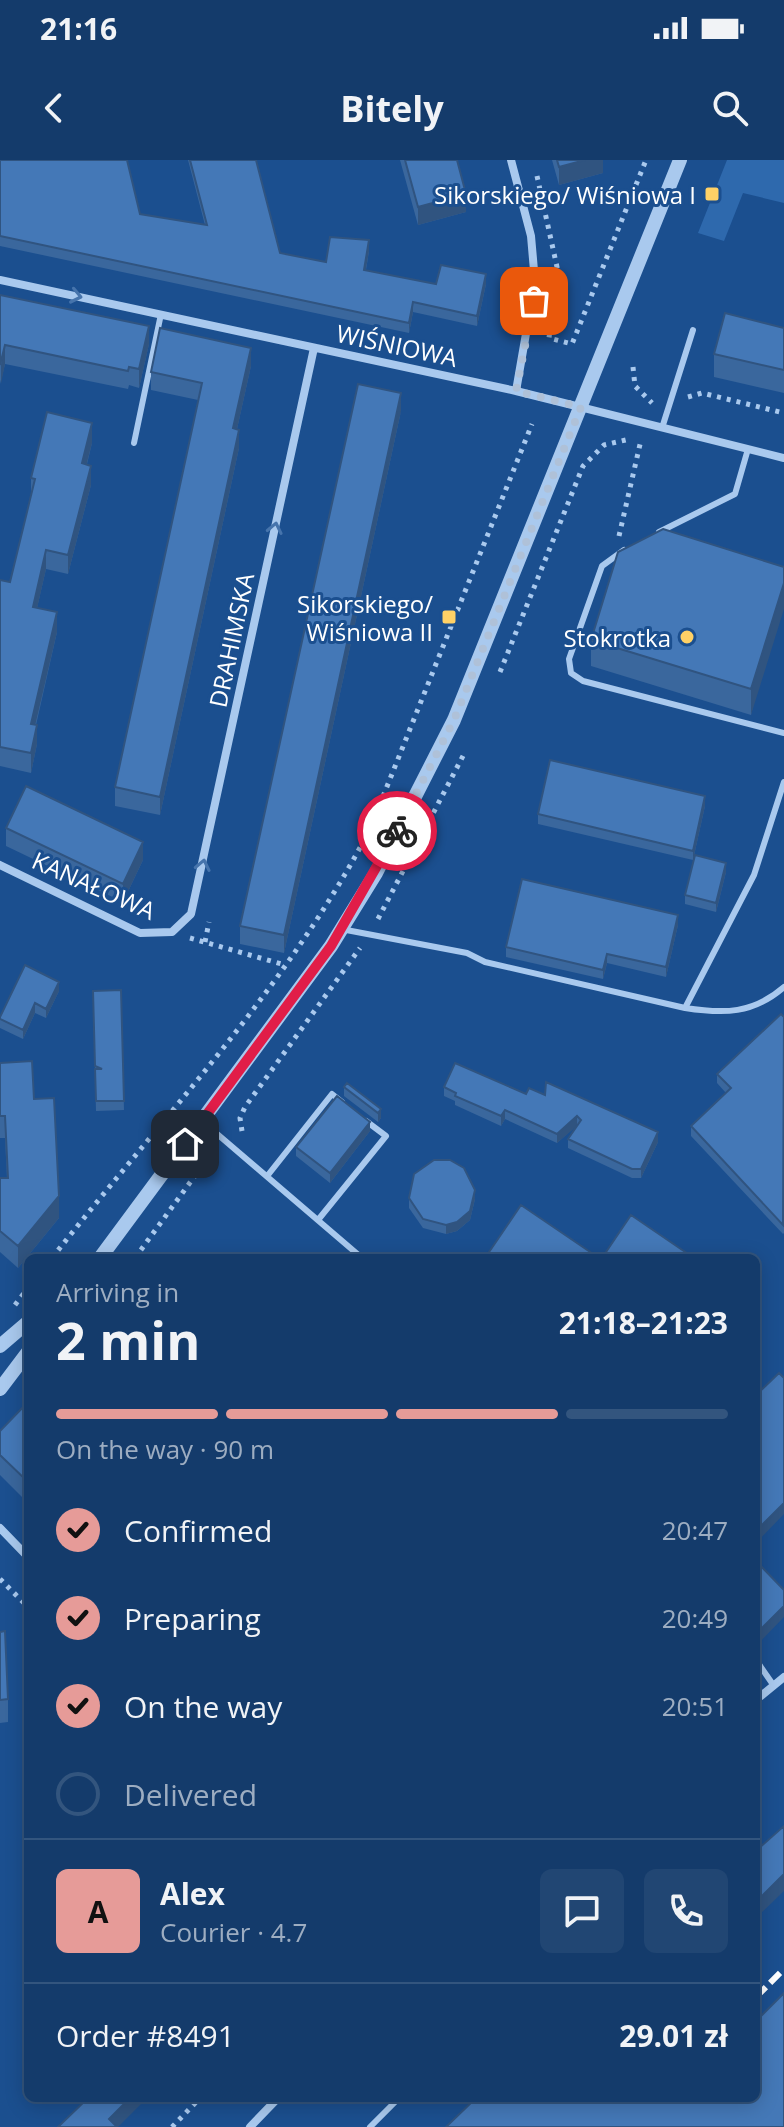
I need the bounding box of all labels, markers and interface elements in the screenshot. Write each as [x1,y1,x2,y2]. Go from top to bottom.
text: 21:16 [40,8,117,49]
text: Bitely [340,84,444,133]
icon: back [32,86,76,130]
icon: search [708,86,752,130]
place label: Sikorskiego/ Wiśniowa I [434,178,696,211]
marker: Sikorskiego/ Wiśniowa I [703,185,721,203]
pin [500,267,568,335]
icon: bag [512,279,556,323]
one-way arrow [69,287,83,304]
street label: WIŚNIOWA [334,316,461,374]
one-way arrow [266,522,283,535]
street label: DRAHIMSKA [201,569,261,710]
place label: Sikorskiego/ Wiśniowa II [297,587,433,648]
marker: Sikorskiego/ Wiśniowa II [440,608,458,626]
place label: Stokrotka [563,621,671,654]
marker: Stokrotka [678,628,696,646]
courier [357,791,437,871]
icon: bike [375,809,419,853]
street label: KANAŁOWA [27,843,162,927]
one-way arrow [194,858,211,872]
pin [151,1110,219,1178]
icon: home [163,1122,207,1166]
text: Arriving in [56,1274,179,1310]
text: 21:18–21:23 [559,1302,728,1343]
text: 2 min [56,1304,200,1375]
text: On the way · 90 m [56,1431,274,1467]
icon: check [56,1508,100,1552]
text: Confirmed [124,1510,272,1551]
text: 20:47 [662,1512,728,1548]
icon: check [56,1596,100,1640]
text: Preparing [124,1598,261,1639]
text: 20:49 [662,1600,728,1636]
icon: check [56,1684,100,1728]
text: On the way [124,1686,282,1727]
text: 20:51 [662,1688,728,1724]
text: Delivered [124,1774,257,1815]
button: chat [540,1869,624,1953]
button: phone [644,1869,728,1953]
text: Alex [160,1873,225,1914]
text: A [88,1891,108,1932]
text: Courier · 4.7 [160,1914,307,1950]
text: Order #8491 [56,2015,235,2056]
text: 29.01 zł [619,2015,728,2056]

